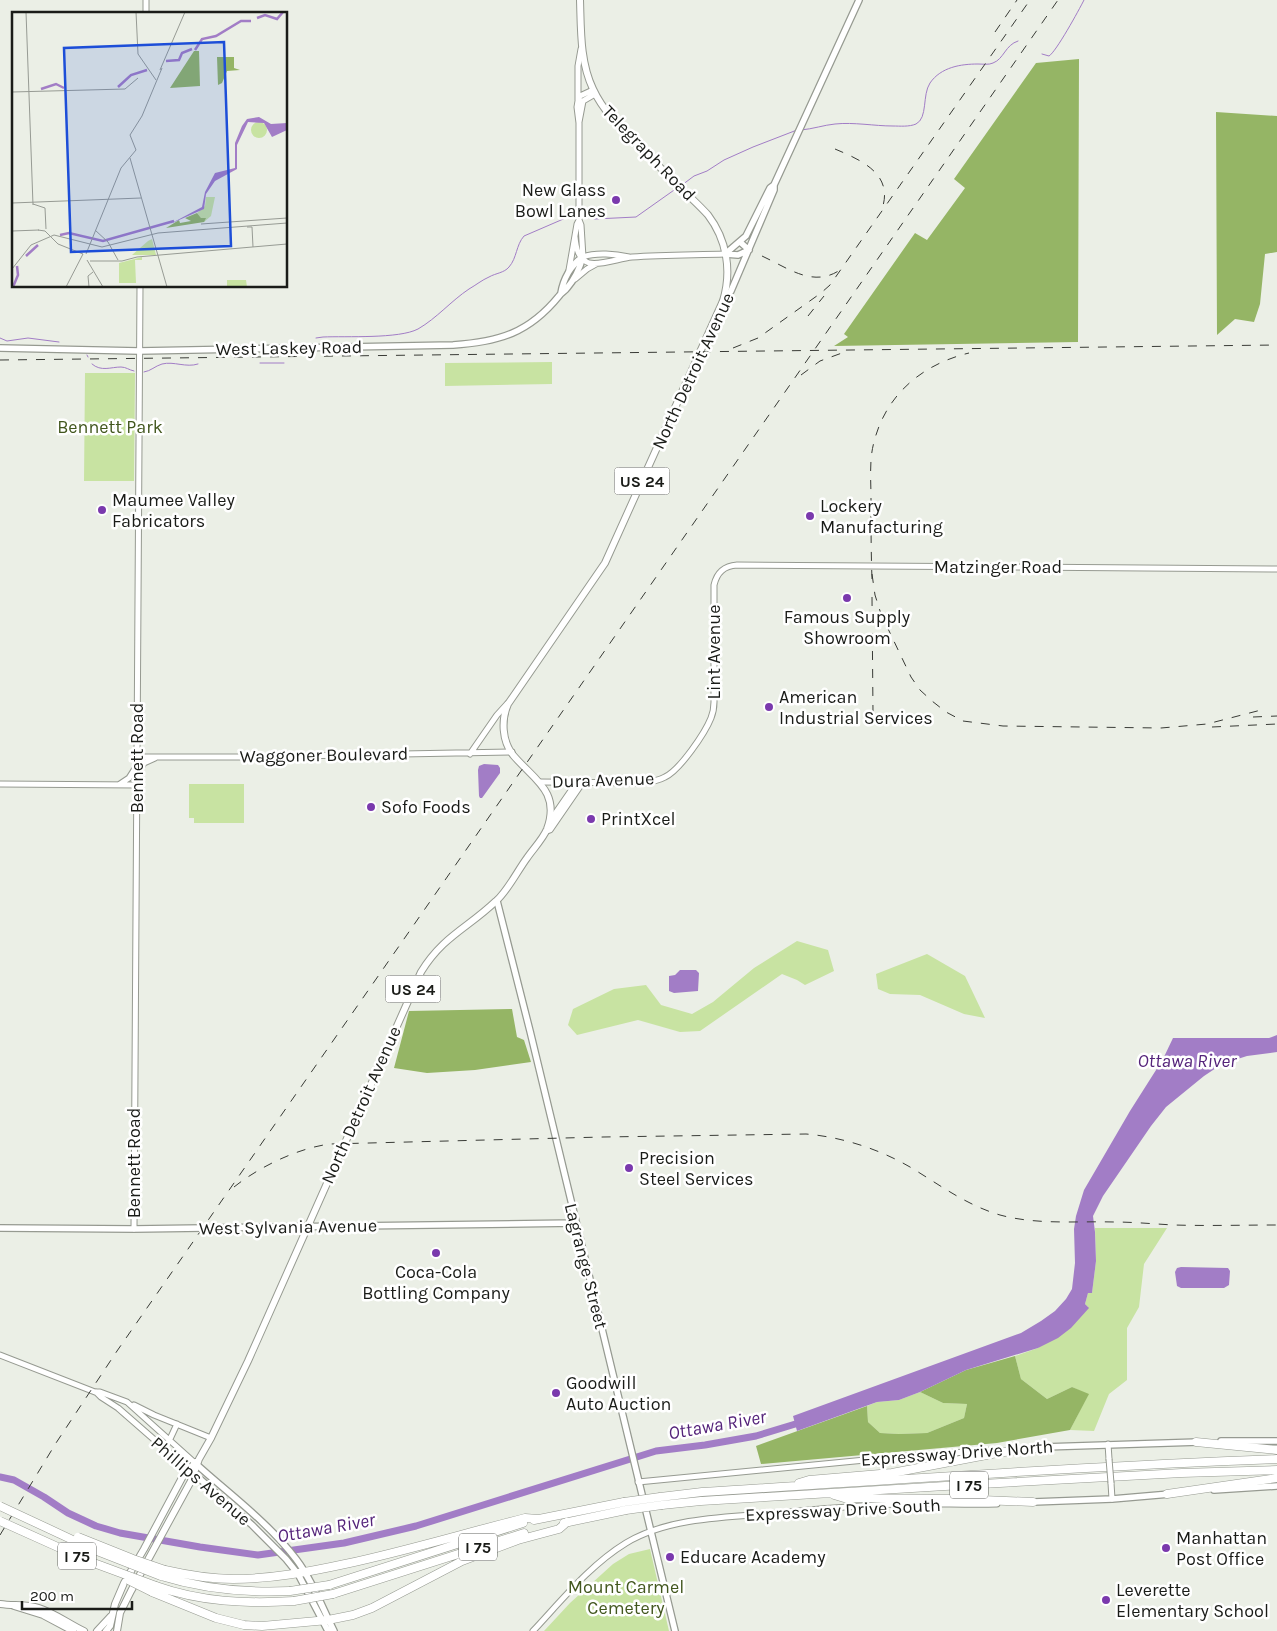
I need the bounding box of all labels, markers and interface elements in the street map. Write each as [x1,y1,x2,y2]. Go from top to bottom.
inset map [12,12,288,288]
street label: Telegraph Road [598,100,700,206]
place label: New Glass Bowl Lanes [515,179,606,222]
marker: New Glass Bowl Lanes [610,194,622,206]
street label: North Detroit Avenue [647,289,739,453]
street label: West Laskey Road [216,336,362,360]
park label: Bennett Park [57,416,163,438]
road number: US 24 [614,468,670,494]
place label: Maumee Valley Fabricators [112,489,235,532]
place label: Lockery Manufacturing [820,495,943,538]
marker: Maumee Valley Fabricators [96,504,108,516]
marker: Lockery Manufacturing [804,510,816,522]
street label: Matzinger Road [934,556,1062,578]
marker: Famous Supply Showroom [841,592,853,604]
street label: Lint Avenue [703,605,725,699]
place label: Famous Supply Showroom [784,606,911,649]
place label: American Industrial Services [779,686,933,729]
marker: American Industrial Services [763,701,775,713]
street label: Bennett Road [126,703,148,813]
street label: Waggoner Boulevard [239,743,409,767]
street label: Dura Avenue [551,767,655,793]
place label: Sofo Foods [381,796,471,818]
marker: Sofo Foods [365,801,377,813]
place label: PrintXcel [601,808,676,830]
marker: PrintXcel [585,813,597,825]
road number: US 24 [386,976,440,1002]
street label: North Detroit Avenue [316,1023,406,1187]
water label: Ottawa River [1137,1050,1238,1072]
street label: Bennett Road [123,1108,145,1218]
place label: Precision Steel Services [639,1147,753,1190]
marker: Precision Steel Services [623,1162,635,1174]
street label: Lagrange Street [560,1201,612,1331]
street label: West Sylvania Avenue [199,1214,377,1240]
marker: Coca-Cola Bottling Company [430,1247,442,1259]
place label: Coca-Cola Bottling Company [362,1261,510,1304]
place label: Goodwill Auto Auction [566,1372,671,1415]
marker: Goodwill Auto Auction [550,1387,562,1399]
water label: Ottawa River [667,1405,769,1444]
street label: Phillips Avenue [147,1432,255,1530]
street label: Expressway Drive North [860,1435,1054,1471]
road number: I 75 [950,1472,988,1498]
street label: Expressway Drive South [745,1494,941,1526]
water label: Ottawa River [276,1508,378,1547]
place label: Manhattan Post Office [1176,1527,1267,1570]
road number: I 75 [459,1534,497,1560]
road number: I 75 [58,1542,96,1570]
marker: Manhattan Post Office [1160,1542,1172,1554]
place label: Educare Academy [680,1546,826,1568]
marker: Educare Academy [664,1551,676,1563]
park label: Mount Carmel Cemetery [568,1576,684,1619]
scale bar [22,1578,132,1610]
place label: Leverette Elementary School [1116,1579,1269,1622]
text: 200 m [30,1587,74,1605]
marker: Leverette Elementary School [1100,1594,1112,1606]

